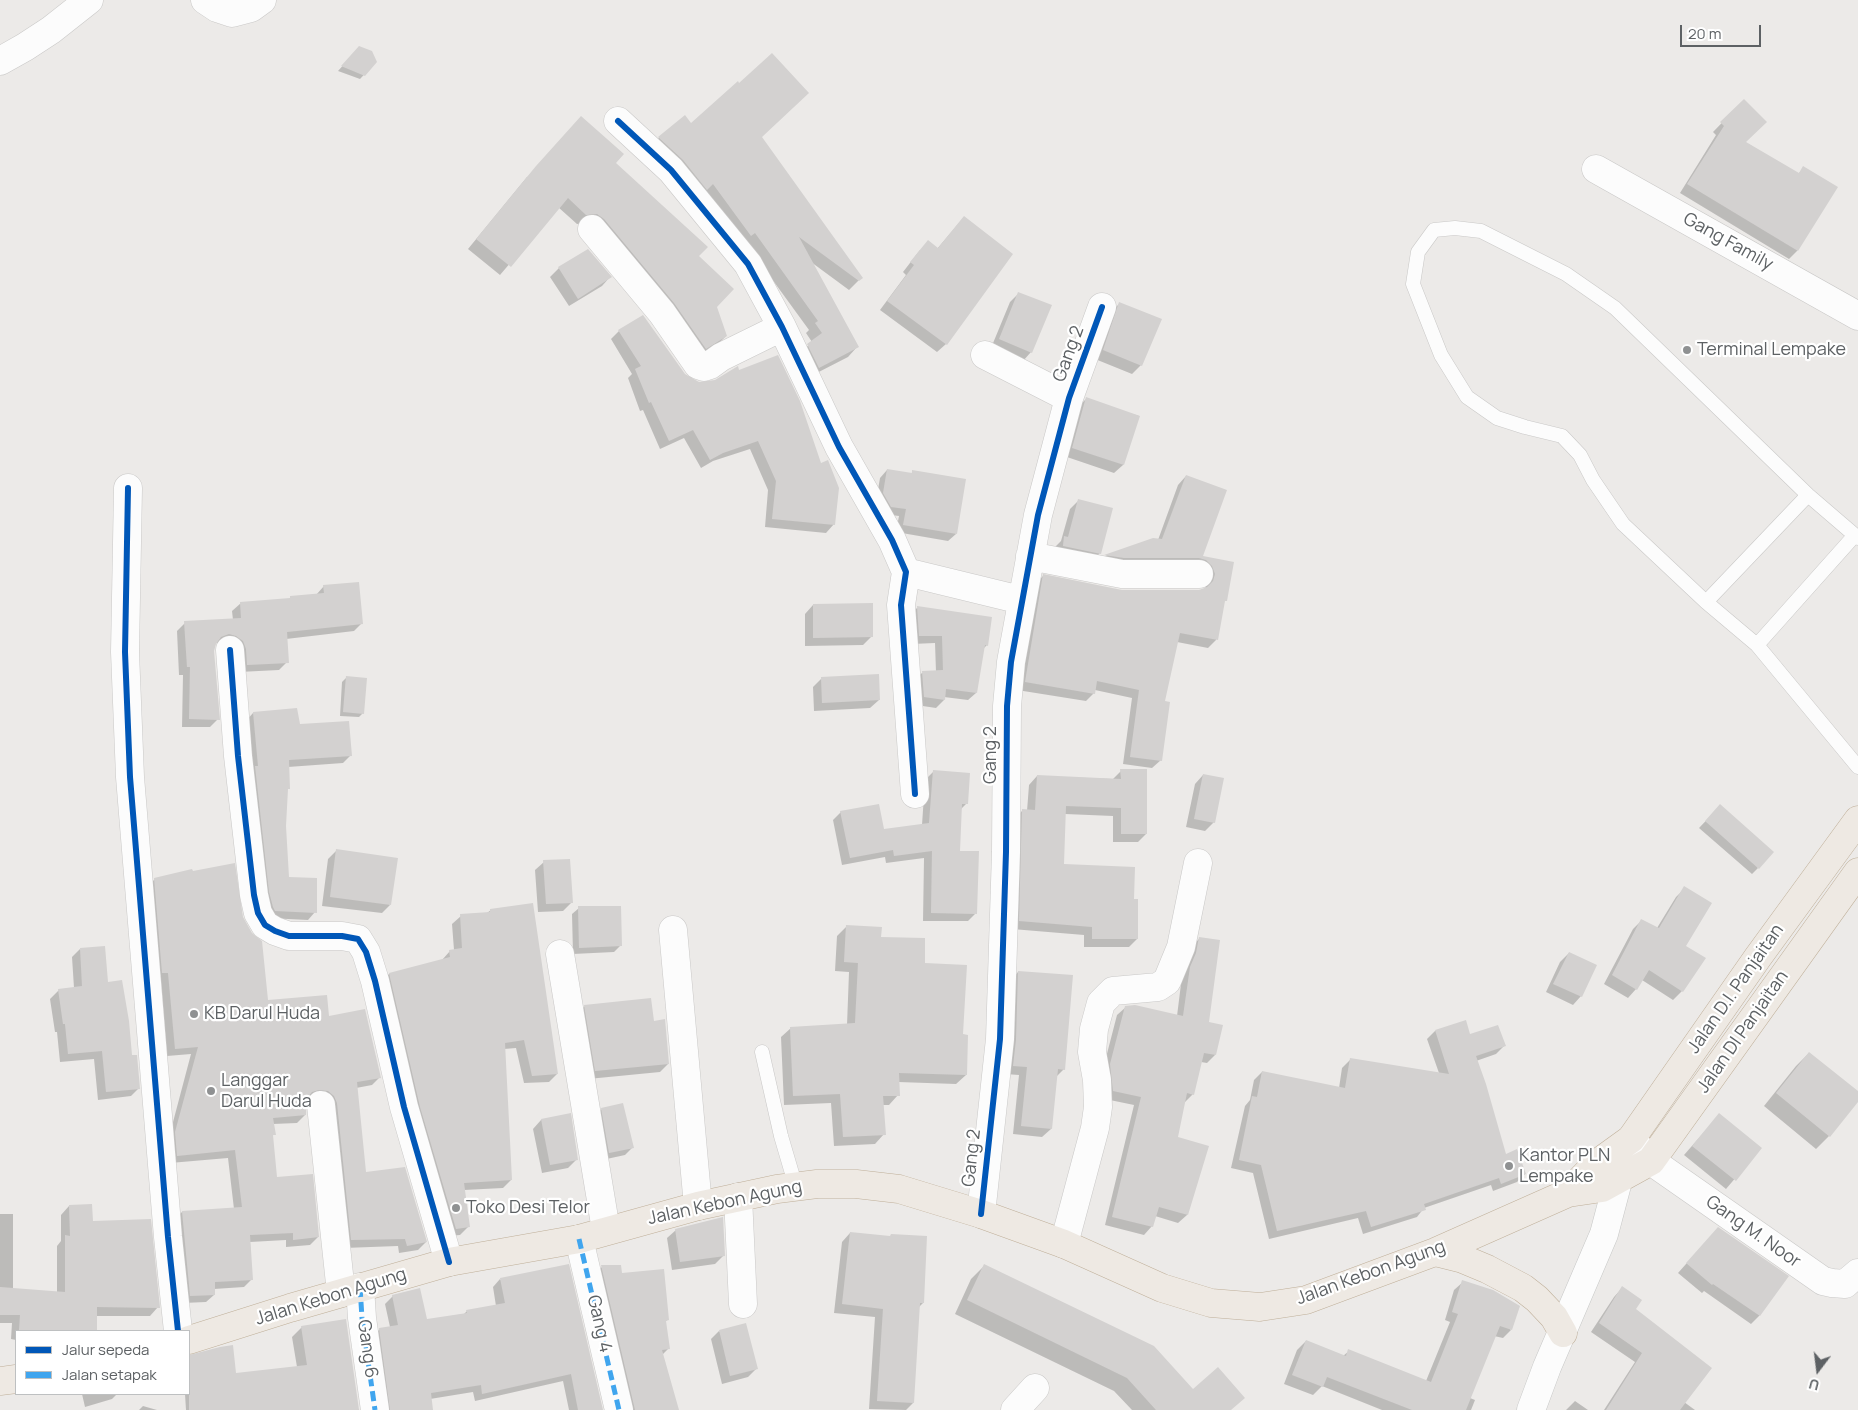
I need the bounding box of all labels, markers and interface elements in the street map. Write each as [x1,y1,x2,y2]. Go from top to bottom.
scale bar [1683,15,1764,47]
text: 20 m [1688,23,1721,44]
street label: Gang Family [1679,208,1777,276]
street label: Gang 2 [1049,323,1089,385]
place label: Terminal Lempake [1697,339,1846,361]
marker: Terminal Lempake [1681,344,1693,356]
street label: Gang 2 [980,726,1002,784]
street label: Jalan D.I. Panjaitan [1683,920,1789,1058]
street label: Jalan DI Panjaitan [1693,967,1793,1097]
place label: KB Darul Huda [204,1003,320,1025]
marker: KB Darul Huda [188,1008,200,1020]
place label: Langgar Darul Huda [221,1070,312,1112]
marker: Langgar Darul Huda [205,1085,217,1097]
street label: Gang 2 [958,1128,986,1188]
place label: Kantor PLN Lempake [1519,1145,1610,1188]
marker: Kantor PLN Lempake [1503,1160,1515,1172]
street label: Jalan Kebon Agung [646,1176,804,1230]
street label: Gang M. Noor [1701,1191,1805,1273]
place label: Toko Desi Telor [466,1197,590,1219]
marker: Toko Desi Telor [450,1202,462,1214]
street label: Jalan Kebon Agung [1294,1236,1448,1310]
street label: Jalan Kebon Agung [253,1264,409,1330]
street label: Gang 4 [582,1293,616,1355]
street label: Gang 6 [352,1318,382,1380]
legend [15,1330,190,1395]
text: Jalur sepeda [62,1339,149,1360]
north arrow [1793,1345,1843,1395]
text: Jalan setapak [62,1364,157,1385]
text: U [1807,1374,1821,1395]

